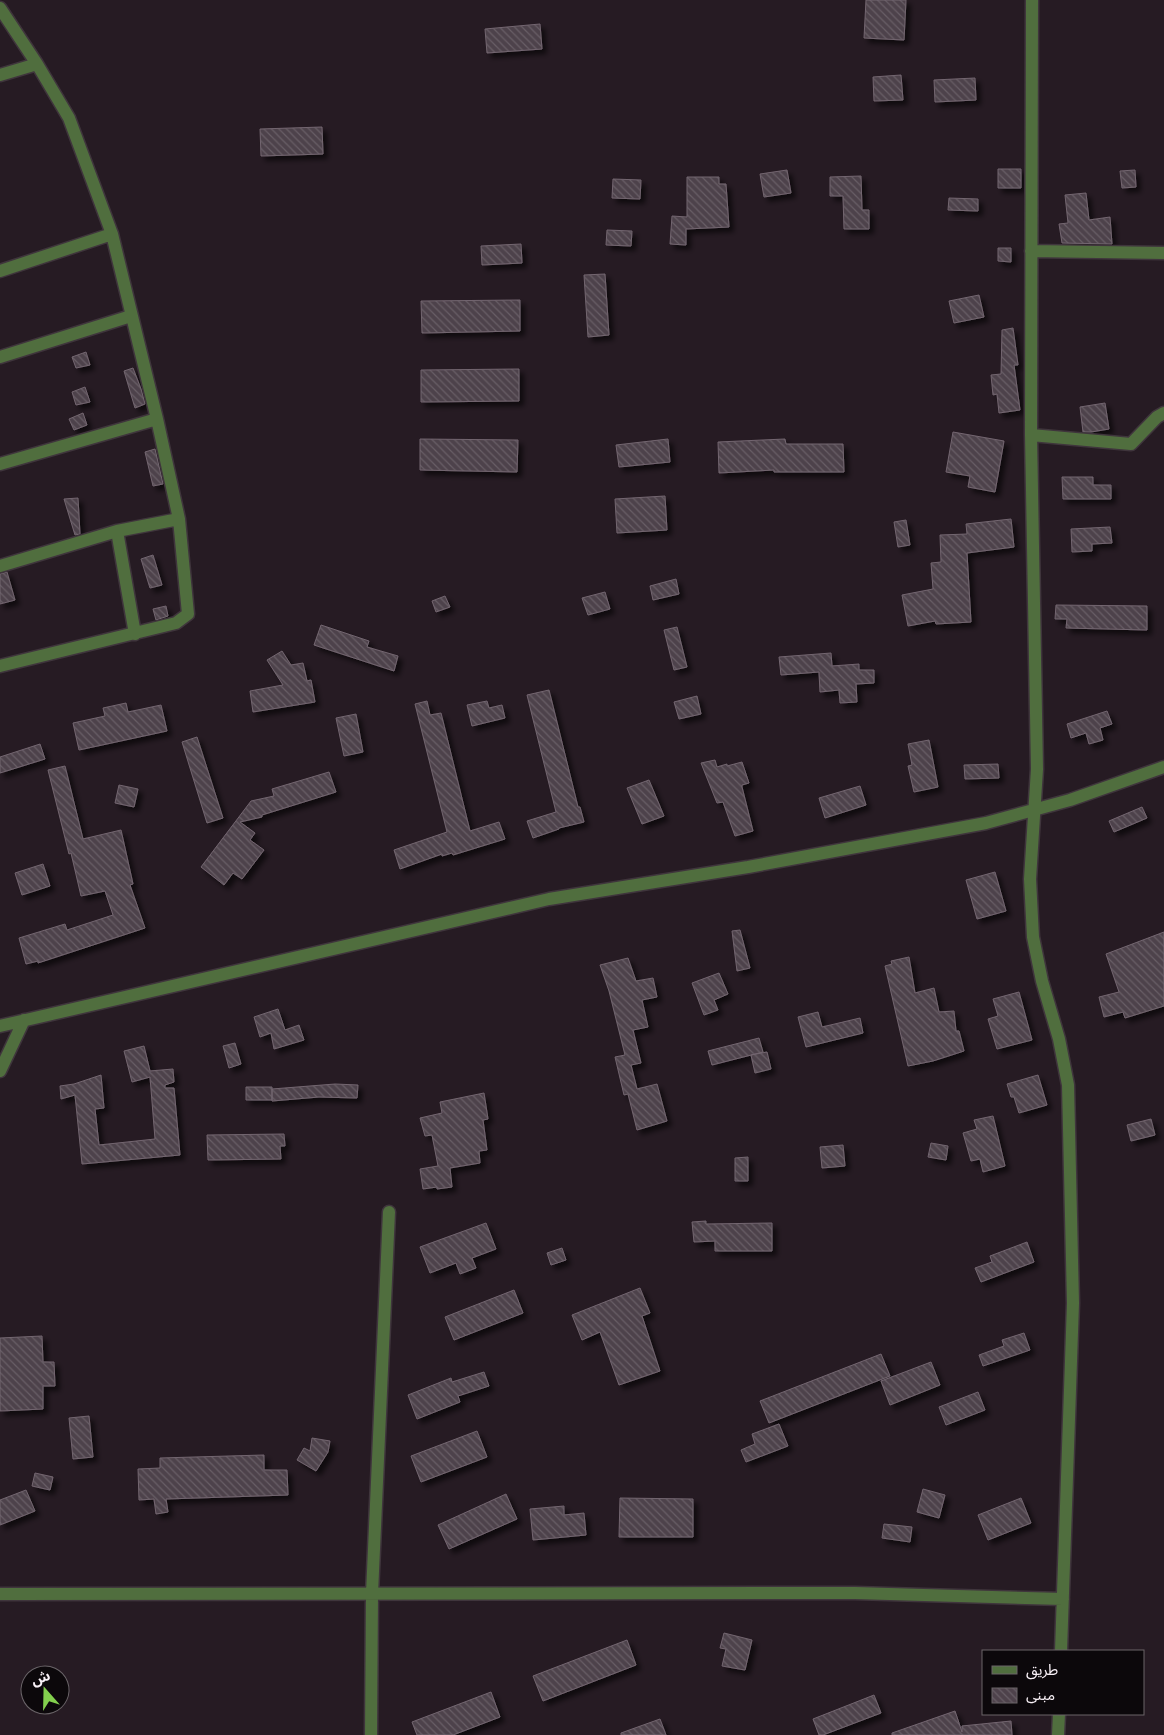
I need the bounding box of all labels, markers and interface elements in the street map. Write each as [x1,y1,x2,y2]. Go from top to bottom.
legend [982,1650,1144,1715]
text: طريق [1026,1661,1058,1680]
north arrow [20,1665,70,1715]
text: ش [29,1667,52,1689]
text: مبنى [1026,1686,1055,1704]

